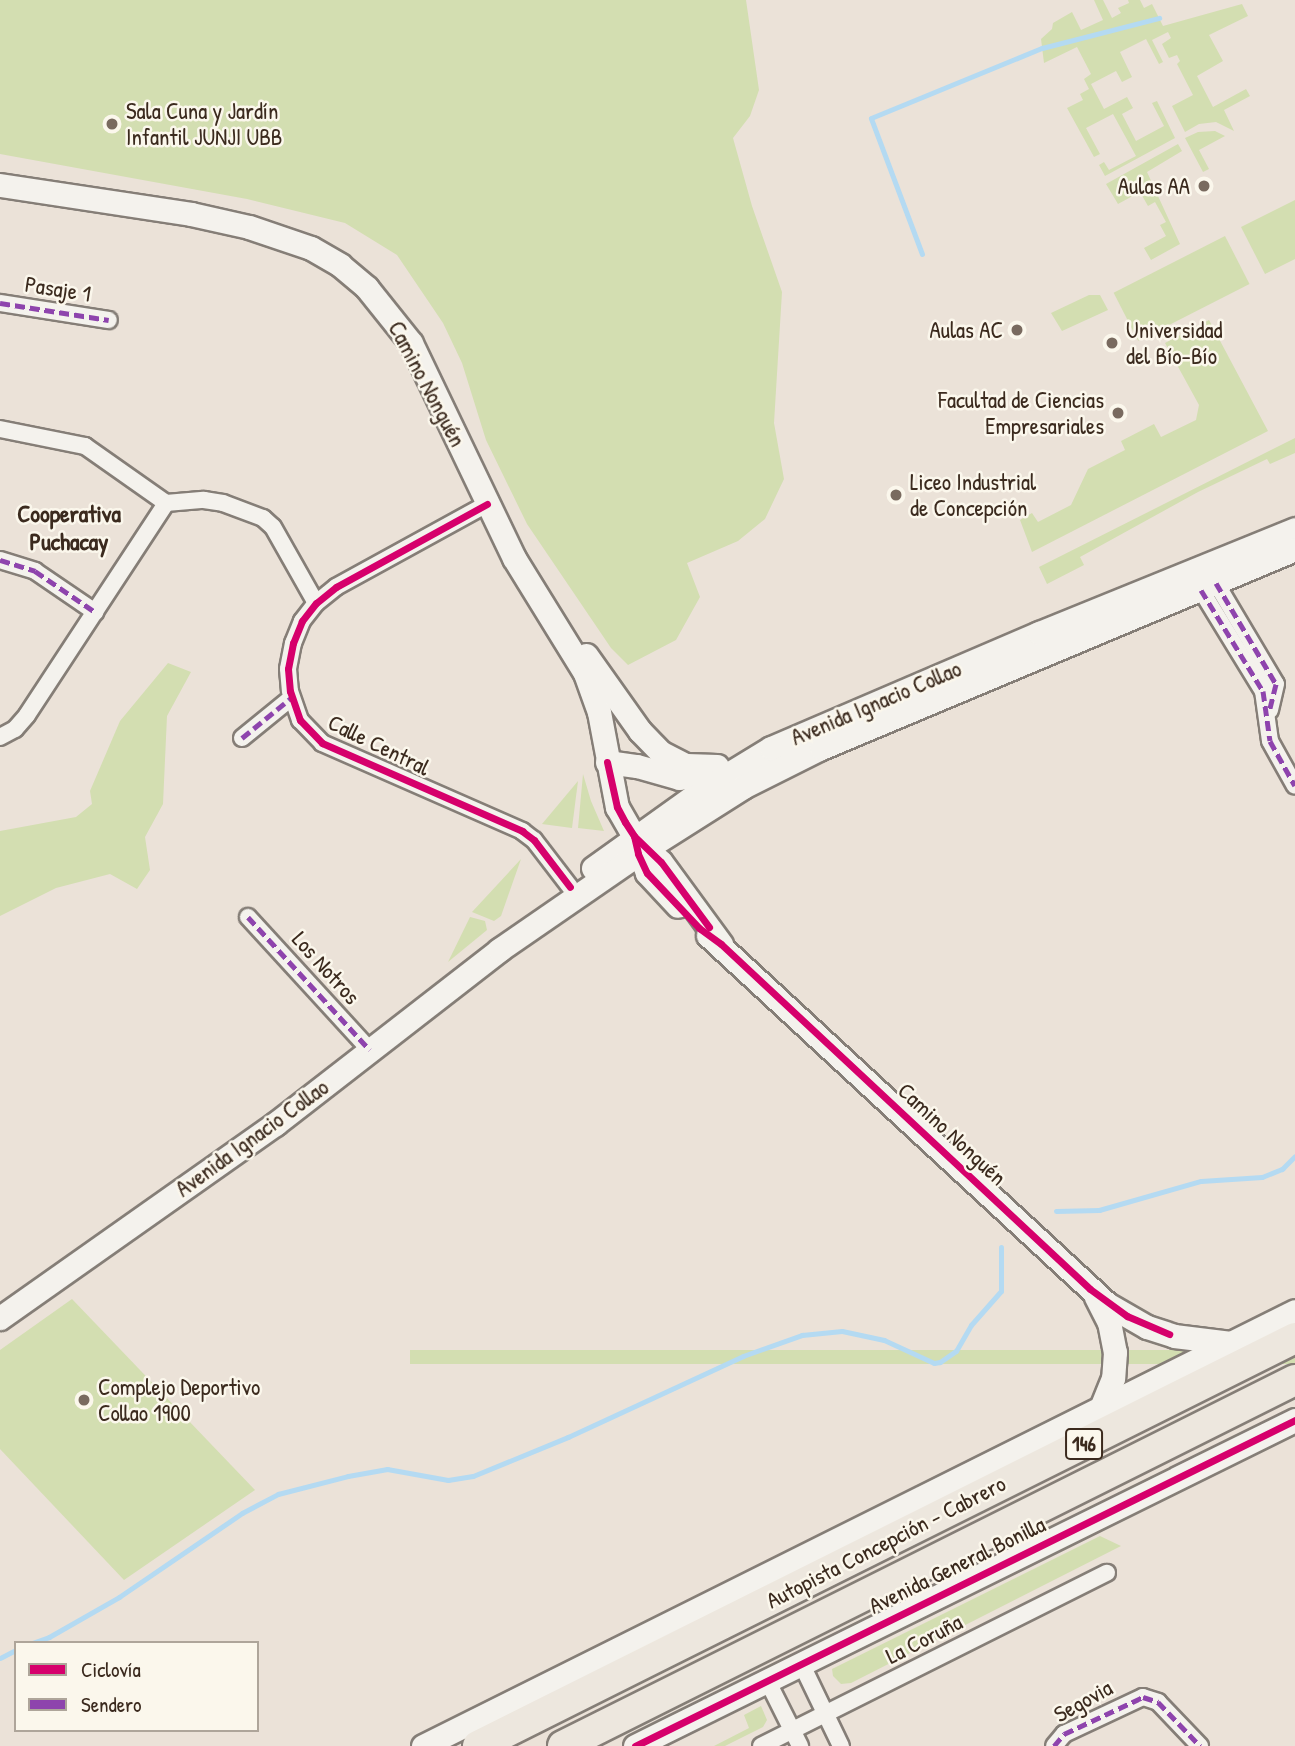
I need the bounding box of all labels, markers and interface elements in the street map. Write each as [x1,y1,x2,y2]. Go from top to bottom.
place label: Sala Cuna y Jardín Infantil JUNJI UBB [126,97,283,151]
marker: Sala Cuna y Jardín Infantil JUNJI UBB [104,116,120,132]
place label: Aulas AA [1118,172,1190,200]
marker: Aulas AA [1196,178,1212,194]
street label: Pasaje 1 [23,270,93,308]
street label: Camino Nonguén [382,316,472,452]
place label: Aulas AC [929,316,1003,344]
place label: Universidad del Bío-Bío [1126,316,1222,370]
marker: Aulas AC [1009,322,1025,338]
marker: Universidad del Bío-Bío [1104,335,1120,351]
place label: Facultad de Ciencias Empresariales [938,386,1104,440]
marker: Facultad de Ciencias Empresariales [1110,405,1126,421]
place label: Liceo Industrial de Concepción [910,468,1036,522]
marker: Liceo Industrial de Concepción [888,487,904,503]
district label: Cooperativa Puchacay [17,500,121,556]
street label: Avenida Ignacio Collao [787,655,965,751]
street label: Calle Central [324,708,434,782]
street label: Los Notros [286,926,366,1010]
street label: Avenida Ignacio Collao [170,1073,334,1203]
street label: Camino Nonguén [892,1077,1012,1191]
place label: Complejo Deportivo Collao 1900 [98,1373,260,1427]
marker: Complejo Deportivo Collao 1900 [76,1392,92,1408]
road number: 146 [1065,1426,1103,1462]
street label: Autopista Concepción - Cabrero [762,1470,1010,1614]
street label: Avenida General Bonilla [864,1510,1050,1620]
street label: La Coruña [881,1608,967,1670]
legend [14,1641,259,1732]
text: Ciclovía [81,1655,141,1684]
street label: Segovia [1049,1674,1117,1728]
text: Sendero [81,1690,142,1719]

